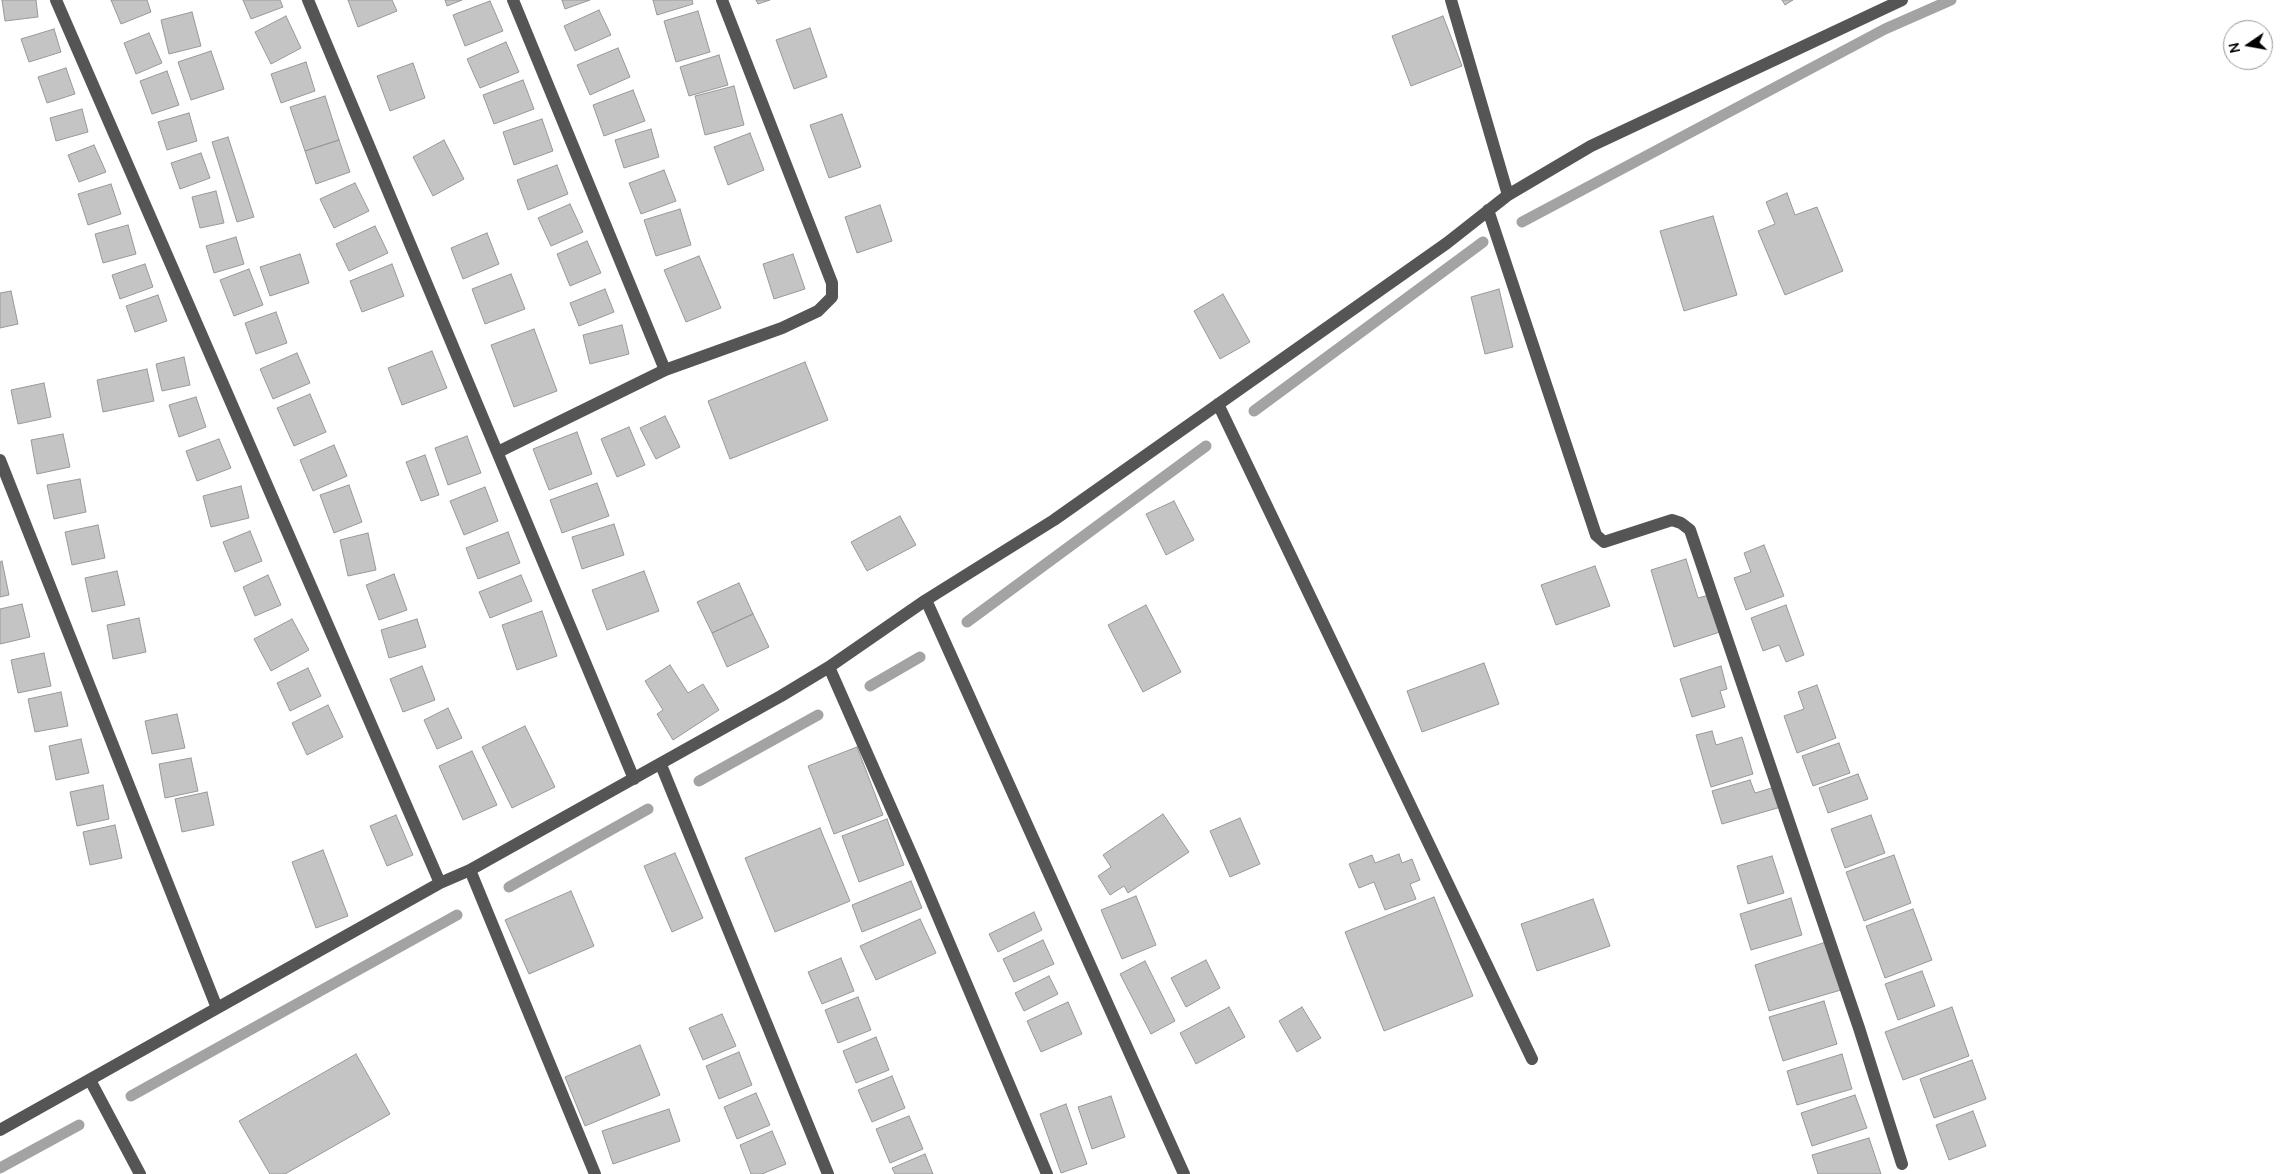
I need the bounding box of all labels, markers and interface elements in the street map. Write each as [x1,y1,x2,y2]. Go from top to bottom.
north arrow [2223,20,2273,70]
text: N [2223,41,2244,55]

